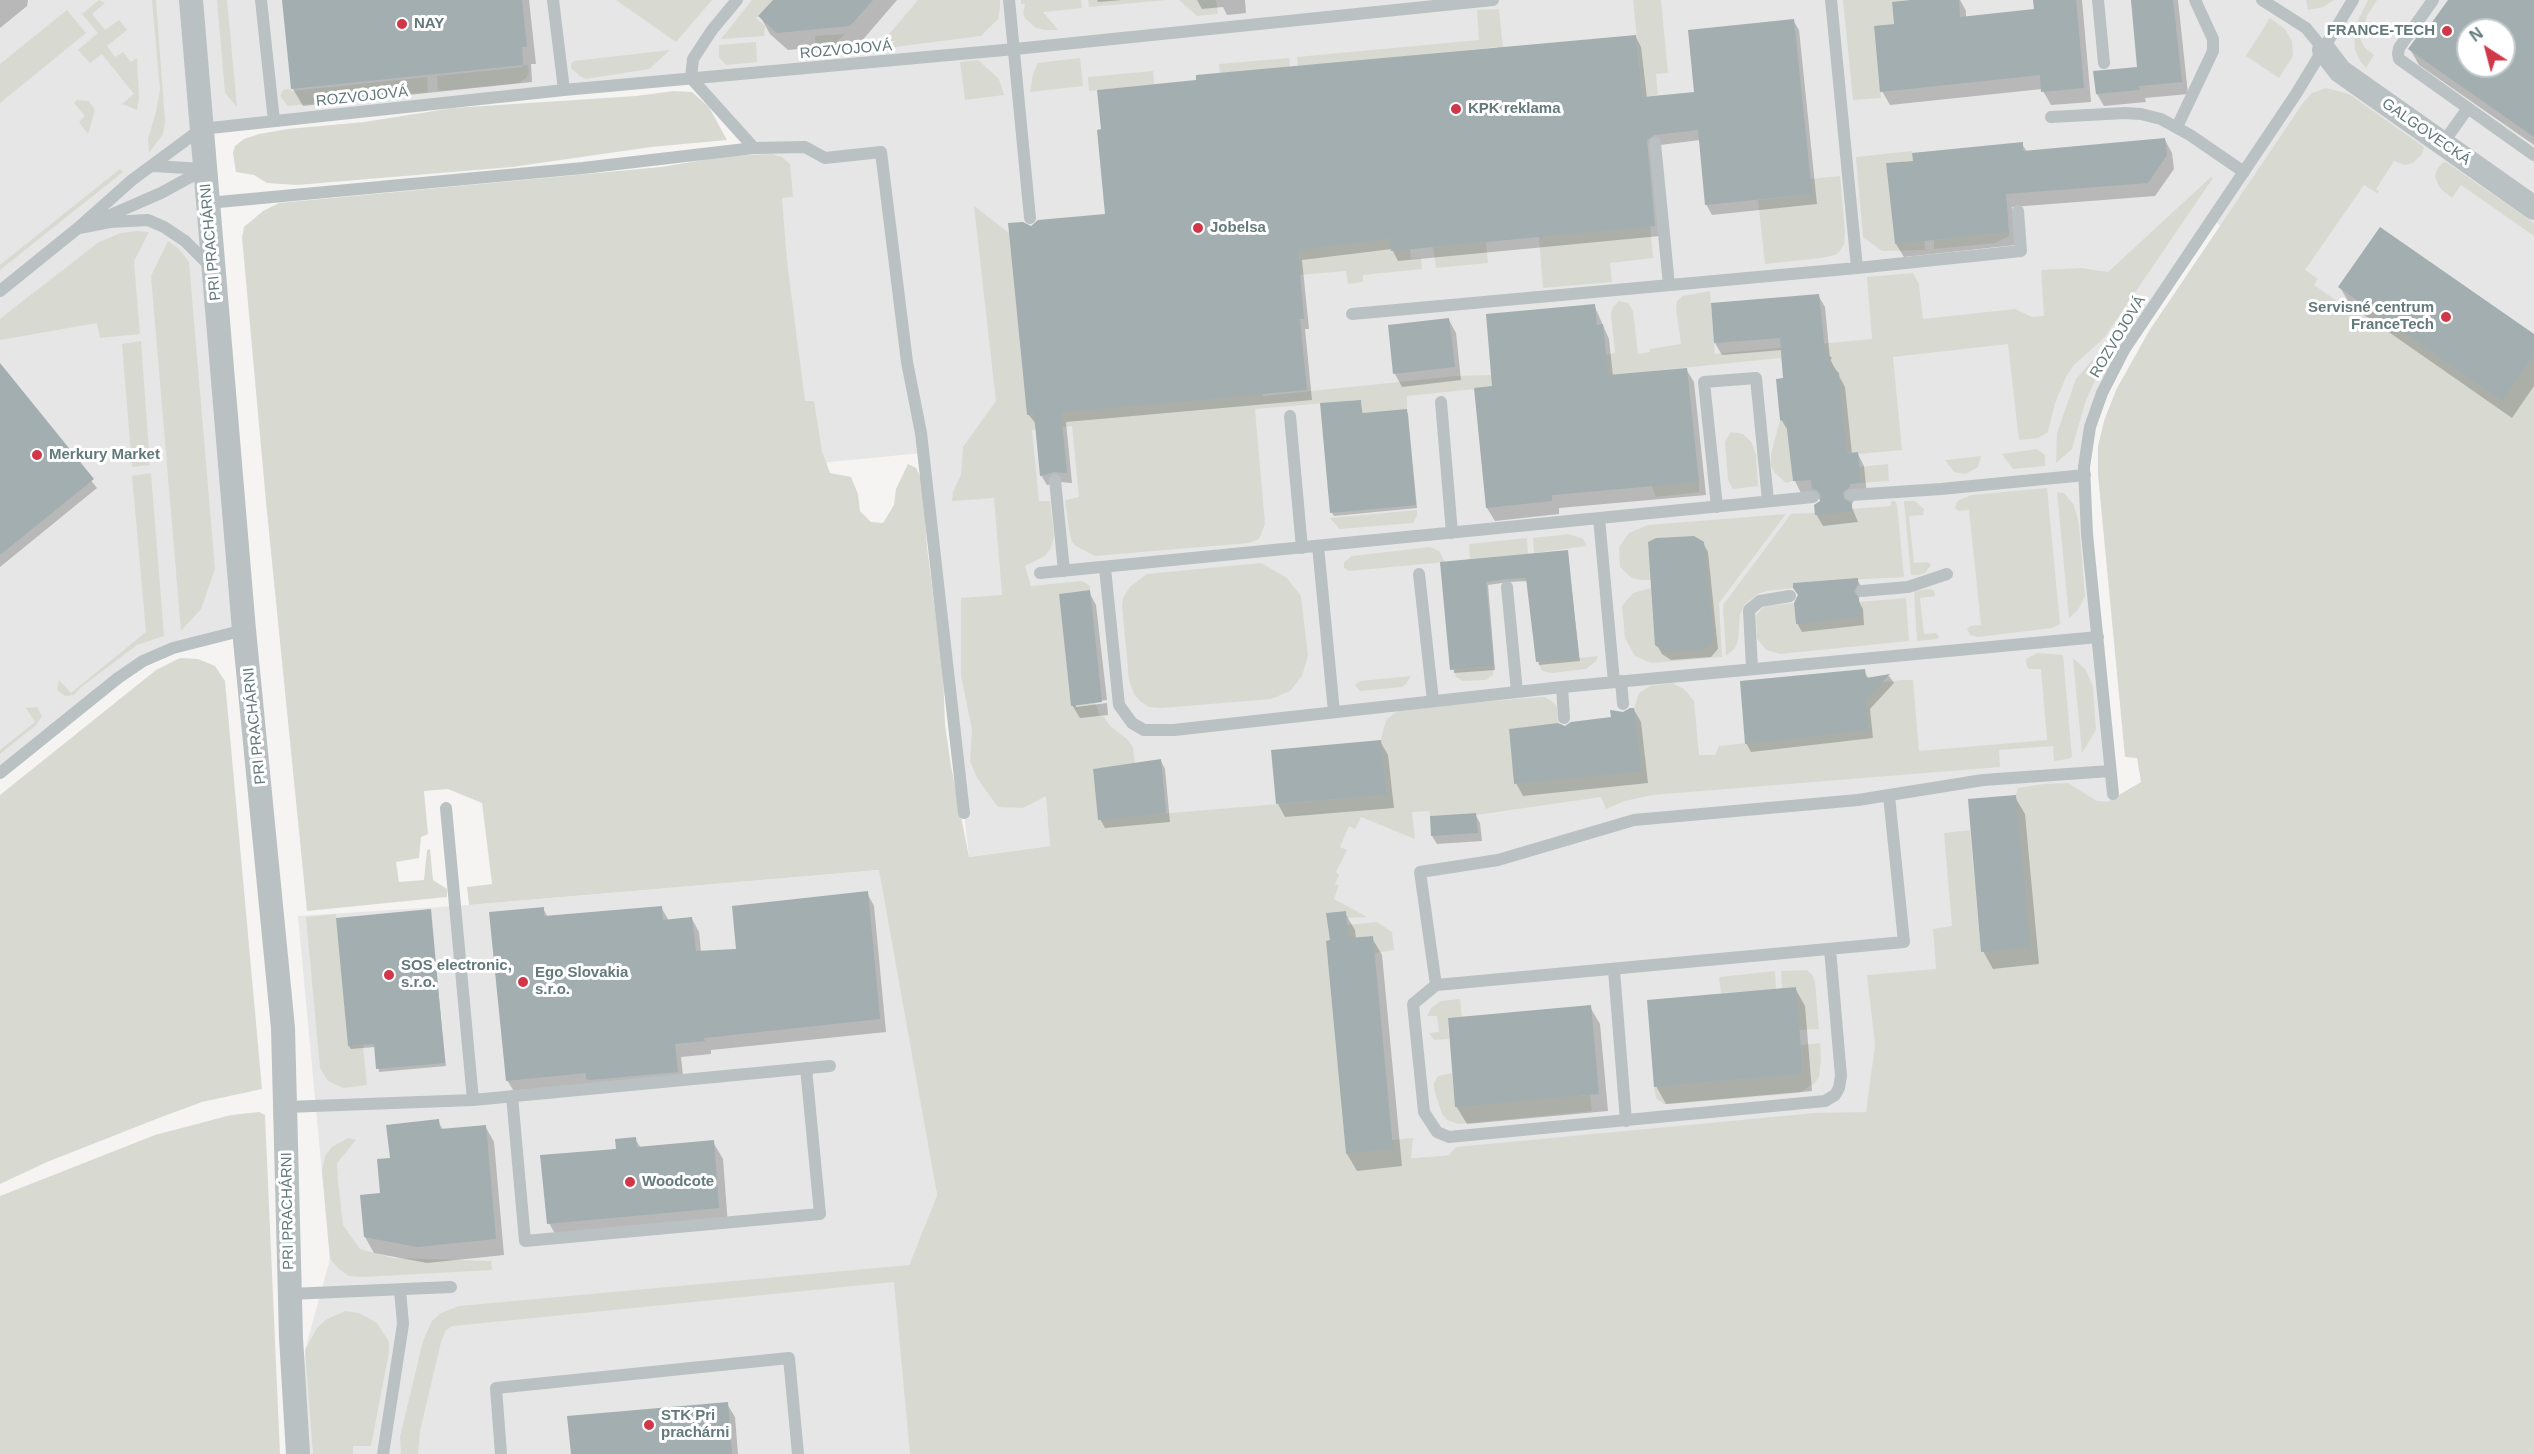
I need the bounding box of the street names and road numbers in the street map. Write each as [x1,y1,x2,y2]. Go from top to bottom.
street label: ROZVOJOVÁ [799,37,893,63]
street label: ROZVOJOVÁ [315,83,409,111]
street label: GALGOVECKÁ [2378,95,2474,169]
street label: PRI PRACHÁRNI [197,183,225,301]
street label: ROZVOJOVÁ [2086,293,2150,381]
street label: PRI PRACHÁRNI [240,667,270,785]
street label: PRI PRACHÁRNI [278,1152,298,1270]

